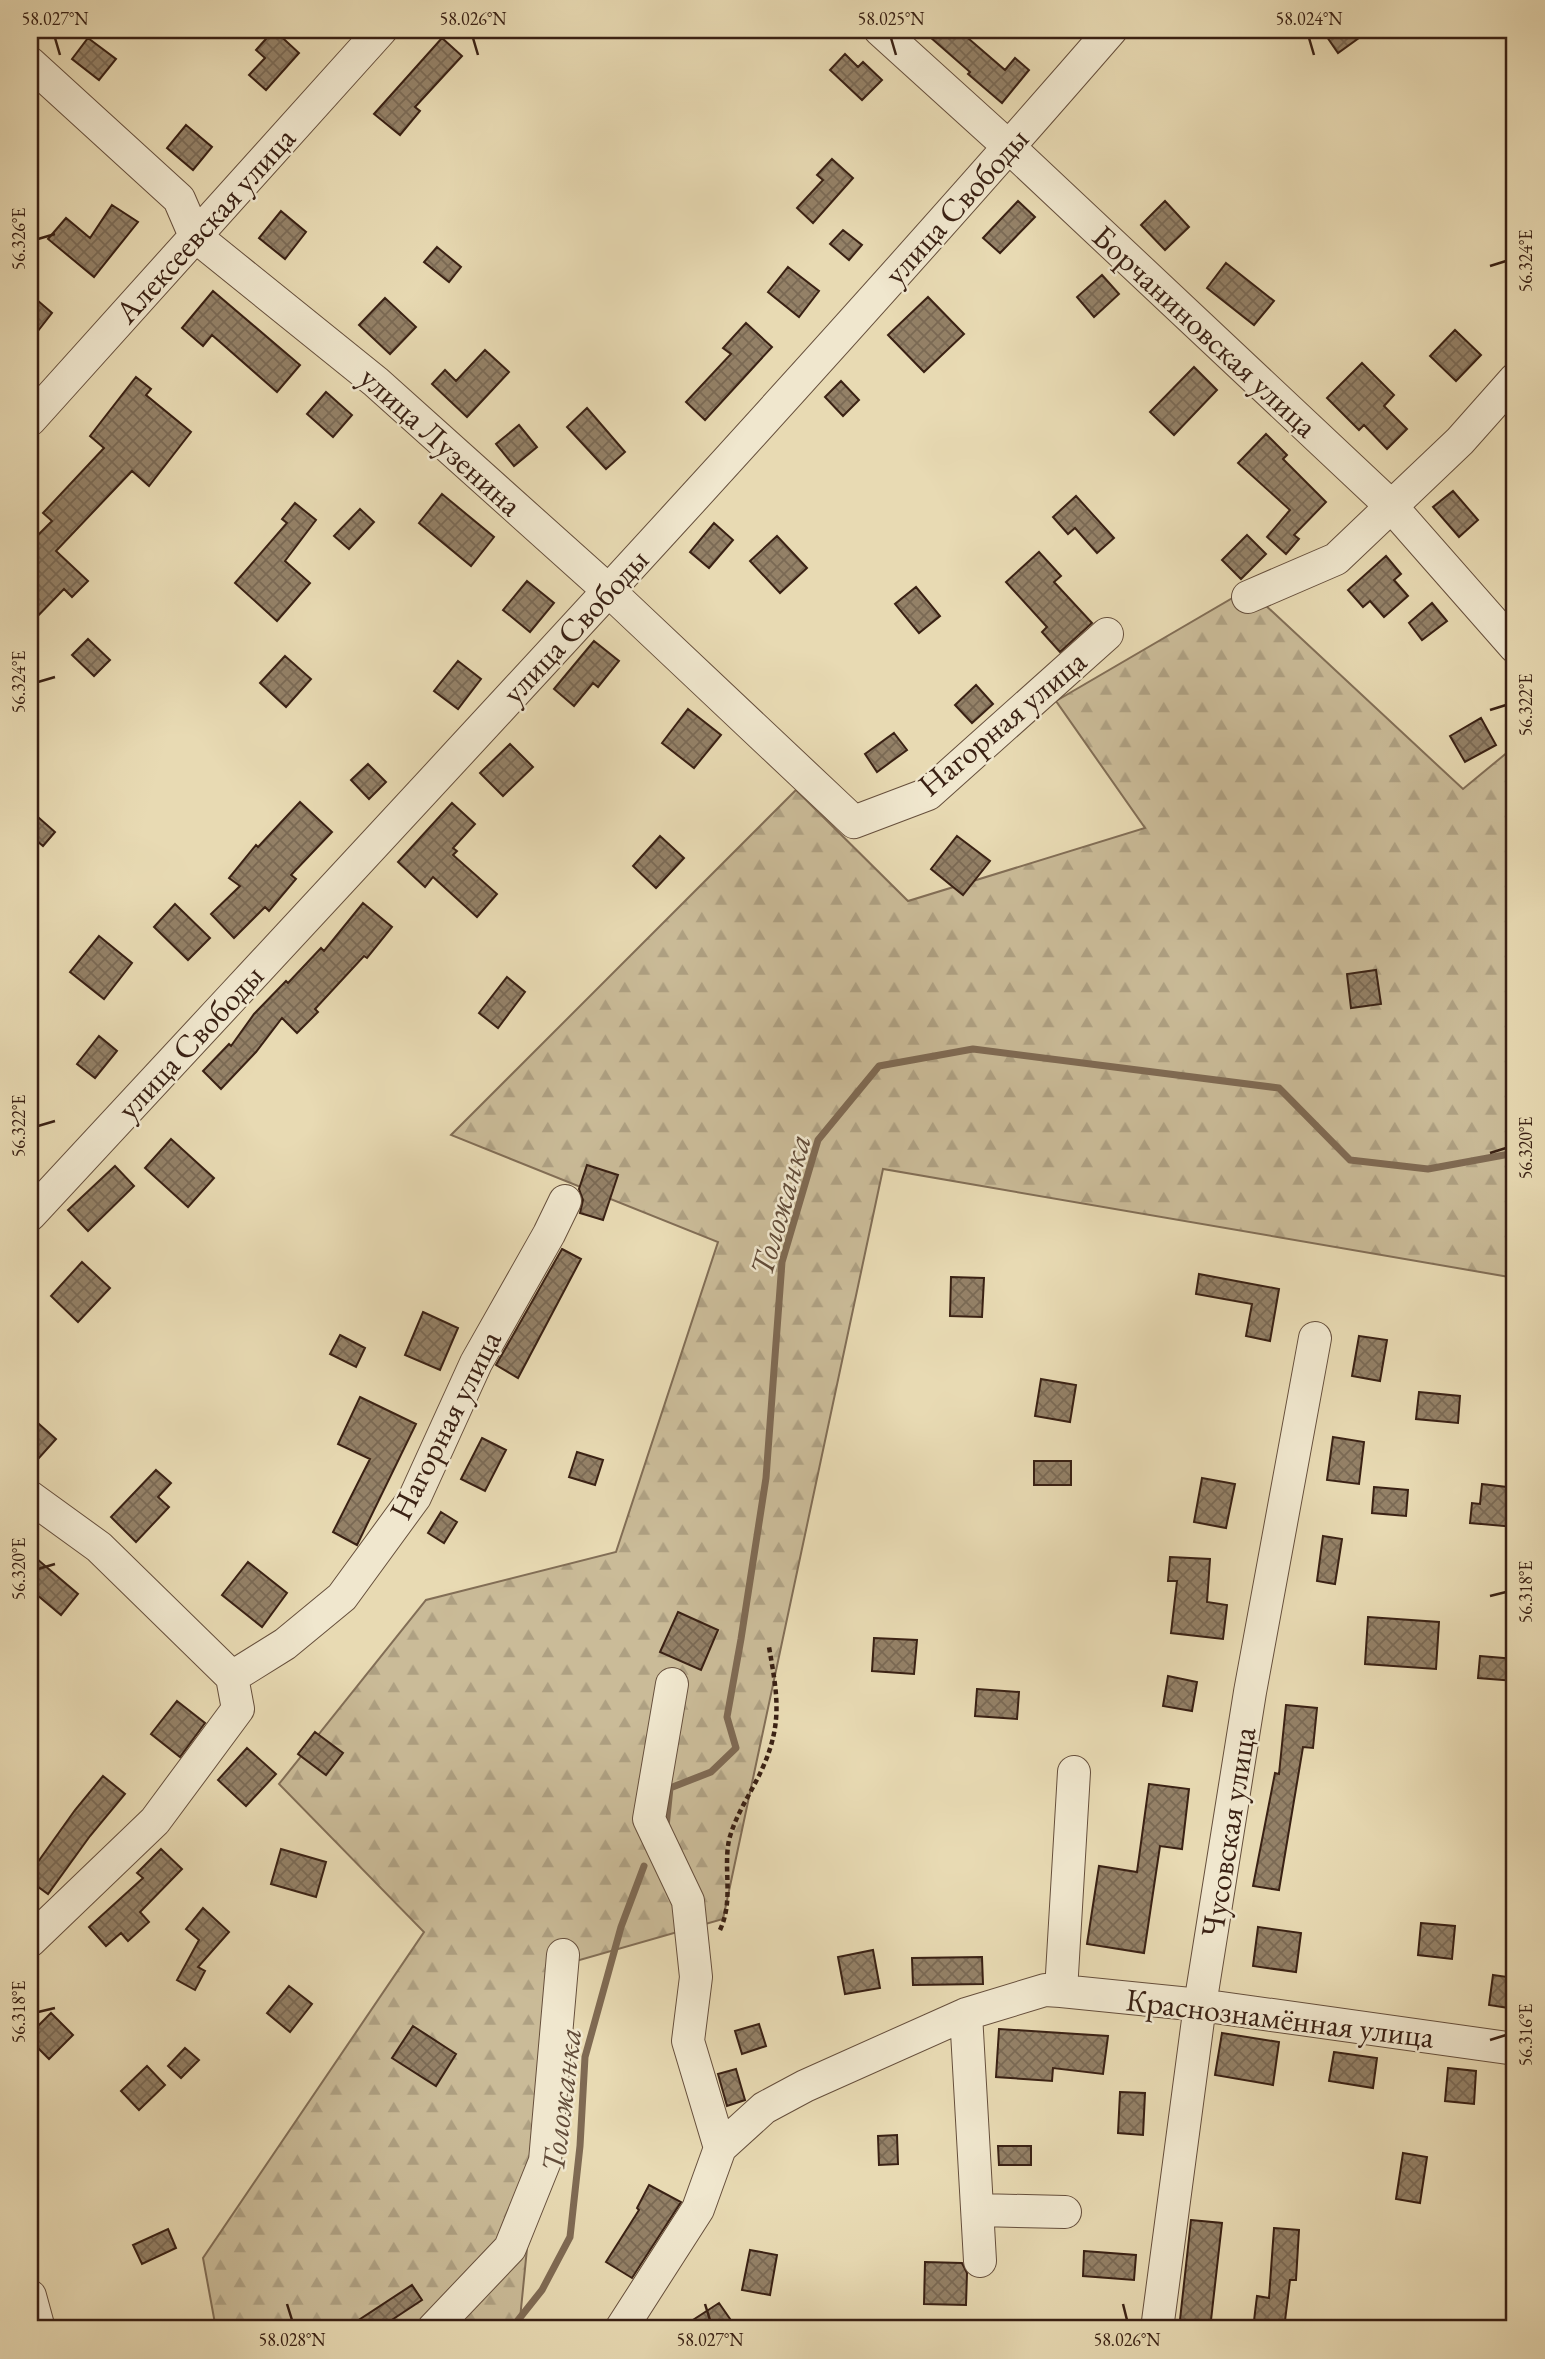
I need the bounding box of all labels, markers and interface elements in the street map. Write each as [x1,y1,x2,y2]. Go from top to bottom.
text: 58.027°N [22,7,89,30]
text: 58.026°N [440,7,507,30]
text: 58.025°N [858,7,925,30]
text: 58.024°N [1276,7,1343,30]
street label: Алексеевская улица [105,118,305,333]
street label: улица Свободы [874,119,1038,293]
text: 56.326°E [7,208,30,270]
street label: Борчаниновская улица [1083,216,1327,447]
text: 56.324°E [1514,230,1537,292]
street label: улица Лузенина [351,357,531,525]
street label: улица Свободы [492,539,658,713]
street label: Нагорная улица [909,640,1095,806]
text: 56.324°E [7,651,30,713]
text: 56.322°E [1514,674,1537,736]
street label: улица Свободы [107,955,273,1129]
text: 56.322°E [7,1095,30,1157]
text: 56.320°E [1514,1117,1537,1179]
water label: Толожанка [739,1129,821,1281]
street label: Нагорная улица [379,1323,511,1527]
text: 56.320°E [7,1538,30,1600]
text: 56.318°E [1514,1561,1537,1623]
street label: Чусовская улица [1191,1724,1265,1940]
street label: Краснознамённая улица [1124,1978,1437,2058]
text: 56.318°E [7,1981,30,2043]
text: 56.316°E [1514,2004,1537,2066]
water label: Толожанка [531,2025,591,2175]
text: 58.028°N [259,2328,326,2351]
text: 58.027°N [677,2328,744,2351]
text: 58.026°N [1094,2328,1161,2351]

